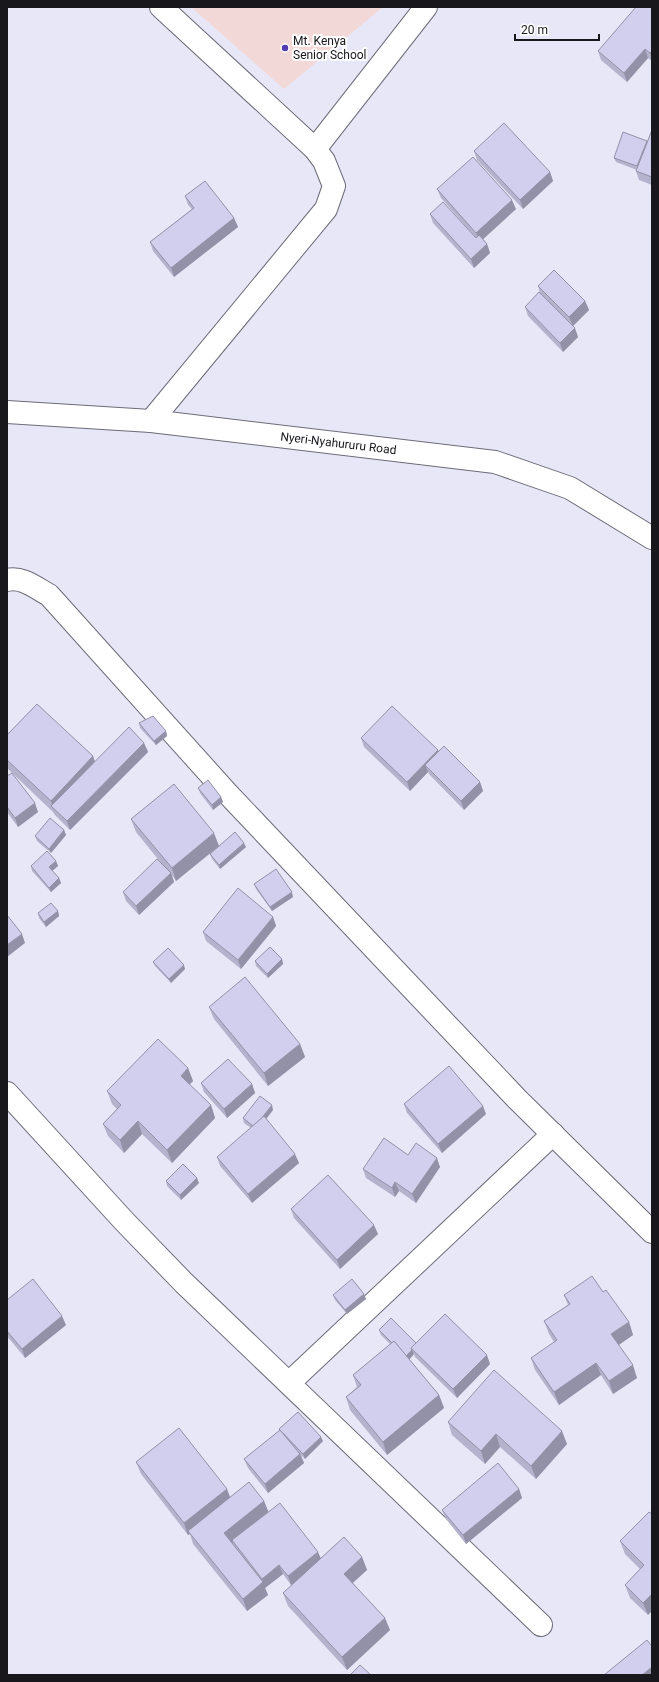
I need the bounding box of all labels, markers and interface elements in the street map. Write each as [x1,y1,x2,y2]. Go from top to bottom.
scale bar [515,16,599,42]
text: 20 m [521,23,548,37]
place label: Mt. Kenya Senior School [293,34,367,62]
marker: Mt. Kenya Senior School [280,43,290,53]
street label: Nyeri-Nyahururu Road [280,429,397,457]

